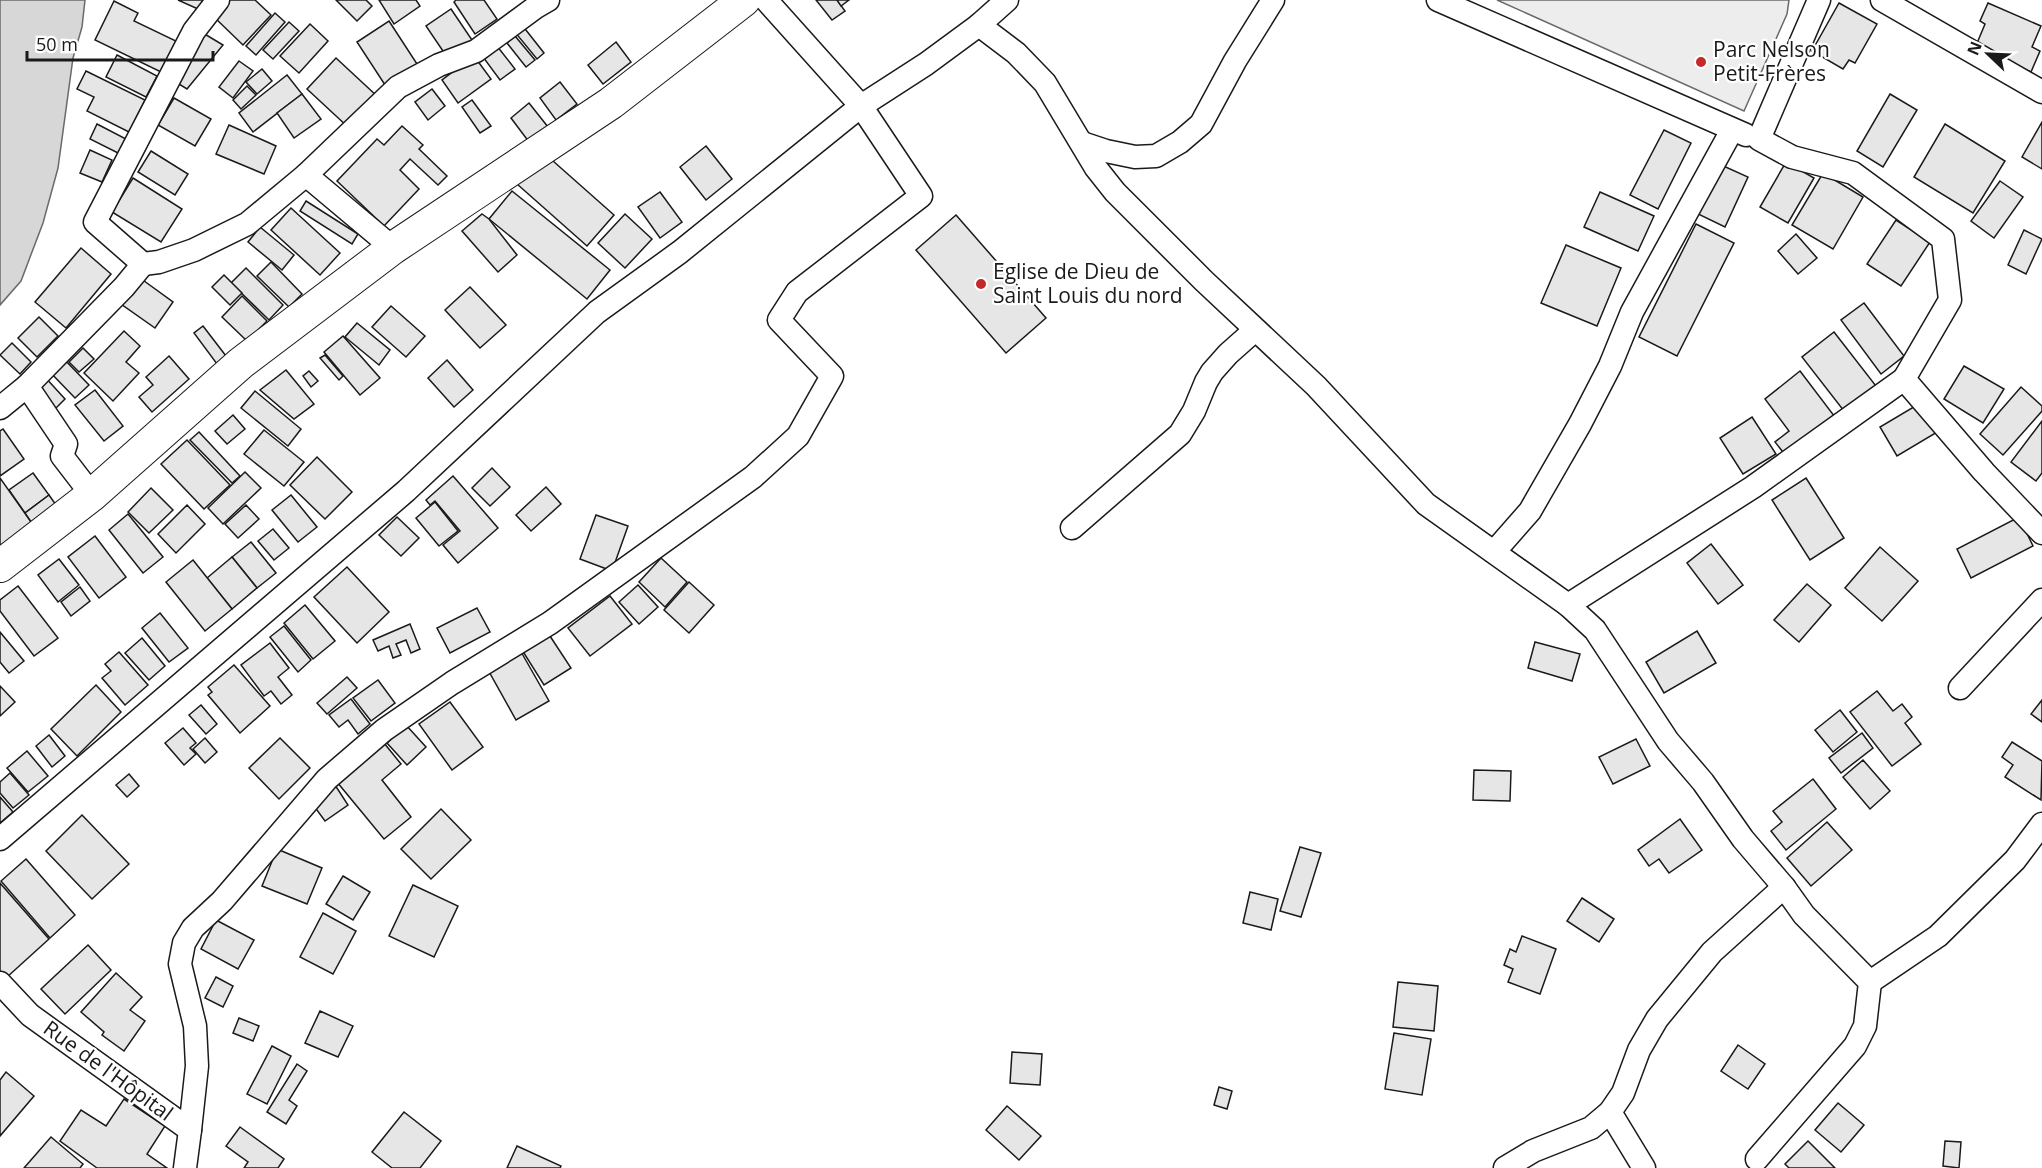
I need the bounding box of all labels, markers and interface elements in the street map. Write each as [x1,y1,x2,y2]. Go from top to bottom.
scale bar [27,24,213,62]
north arrow [1958,24,2018,84]
text: 50 m [36,32,78,56]
place label: Parc Nelson Petit-Frères [1713,35,1830,87]
text: N [1962,38,1987,58]
marker: Parc Nelson Petit-Frères [1694,55,1708,69]
place label: Eglise de Dieu de Saint Louis du nord [993,257,1183,309]
marker: Eglise de Dieu de Saint Louis du nord [974,277,988,291]
street label: Rue de l'Hôpital [38,1014,179,1127]

